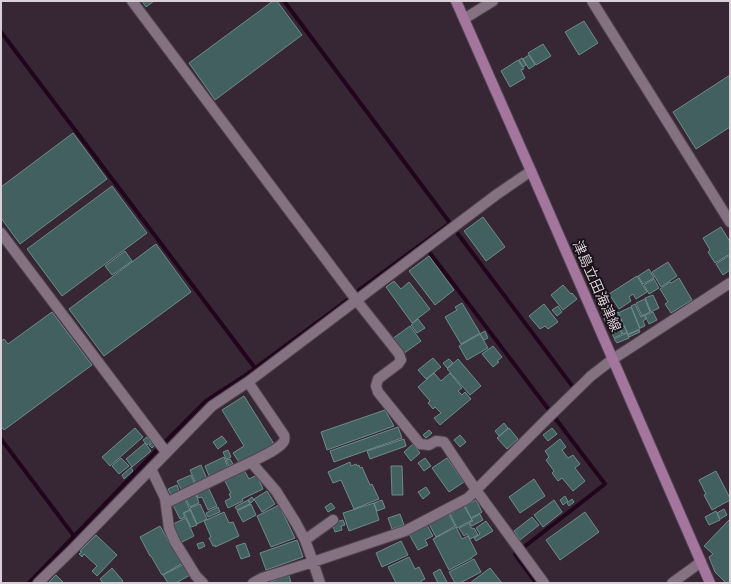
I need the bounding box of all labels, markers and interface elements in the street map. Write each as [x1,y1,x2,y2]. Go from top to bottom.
street label: 津島立田海津線 [570,238,623,334]

